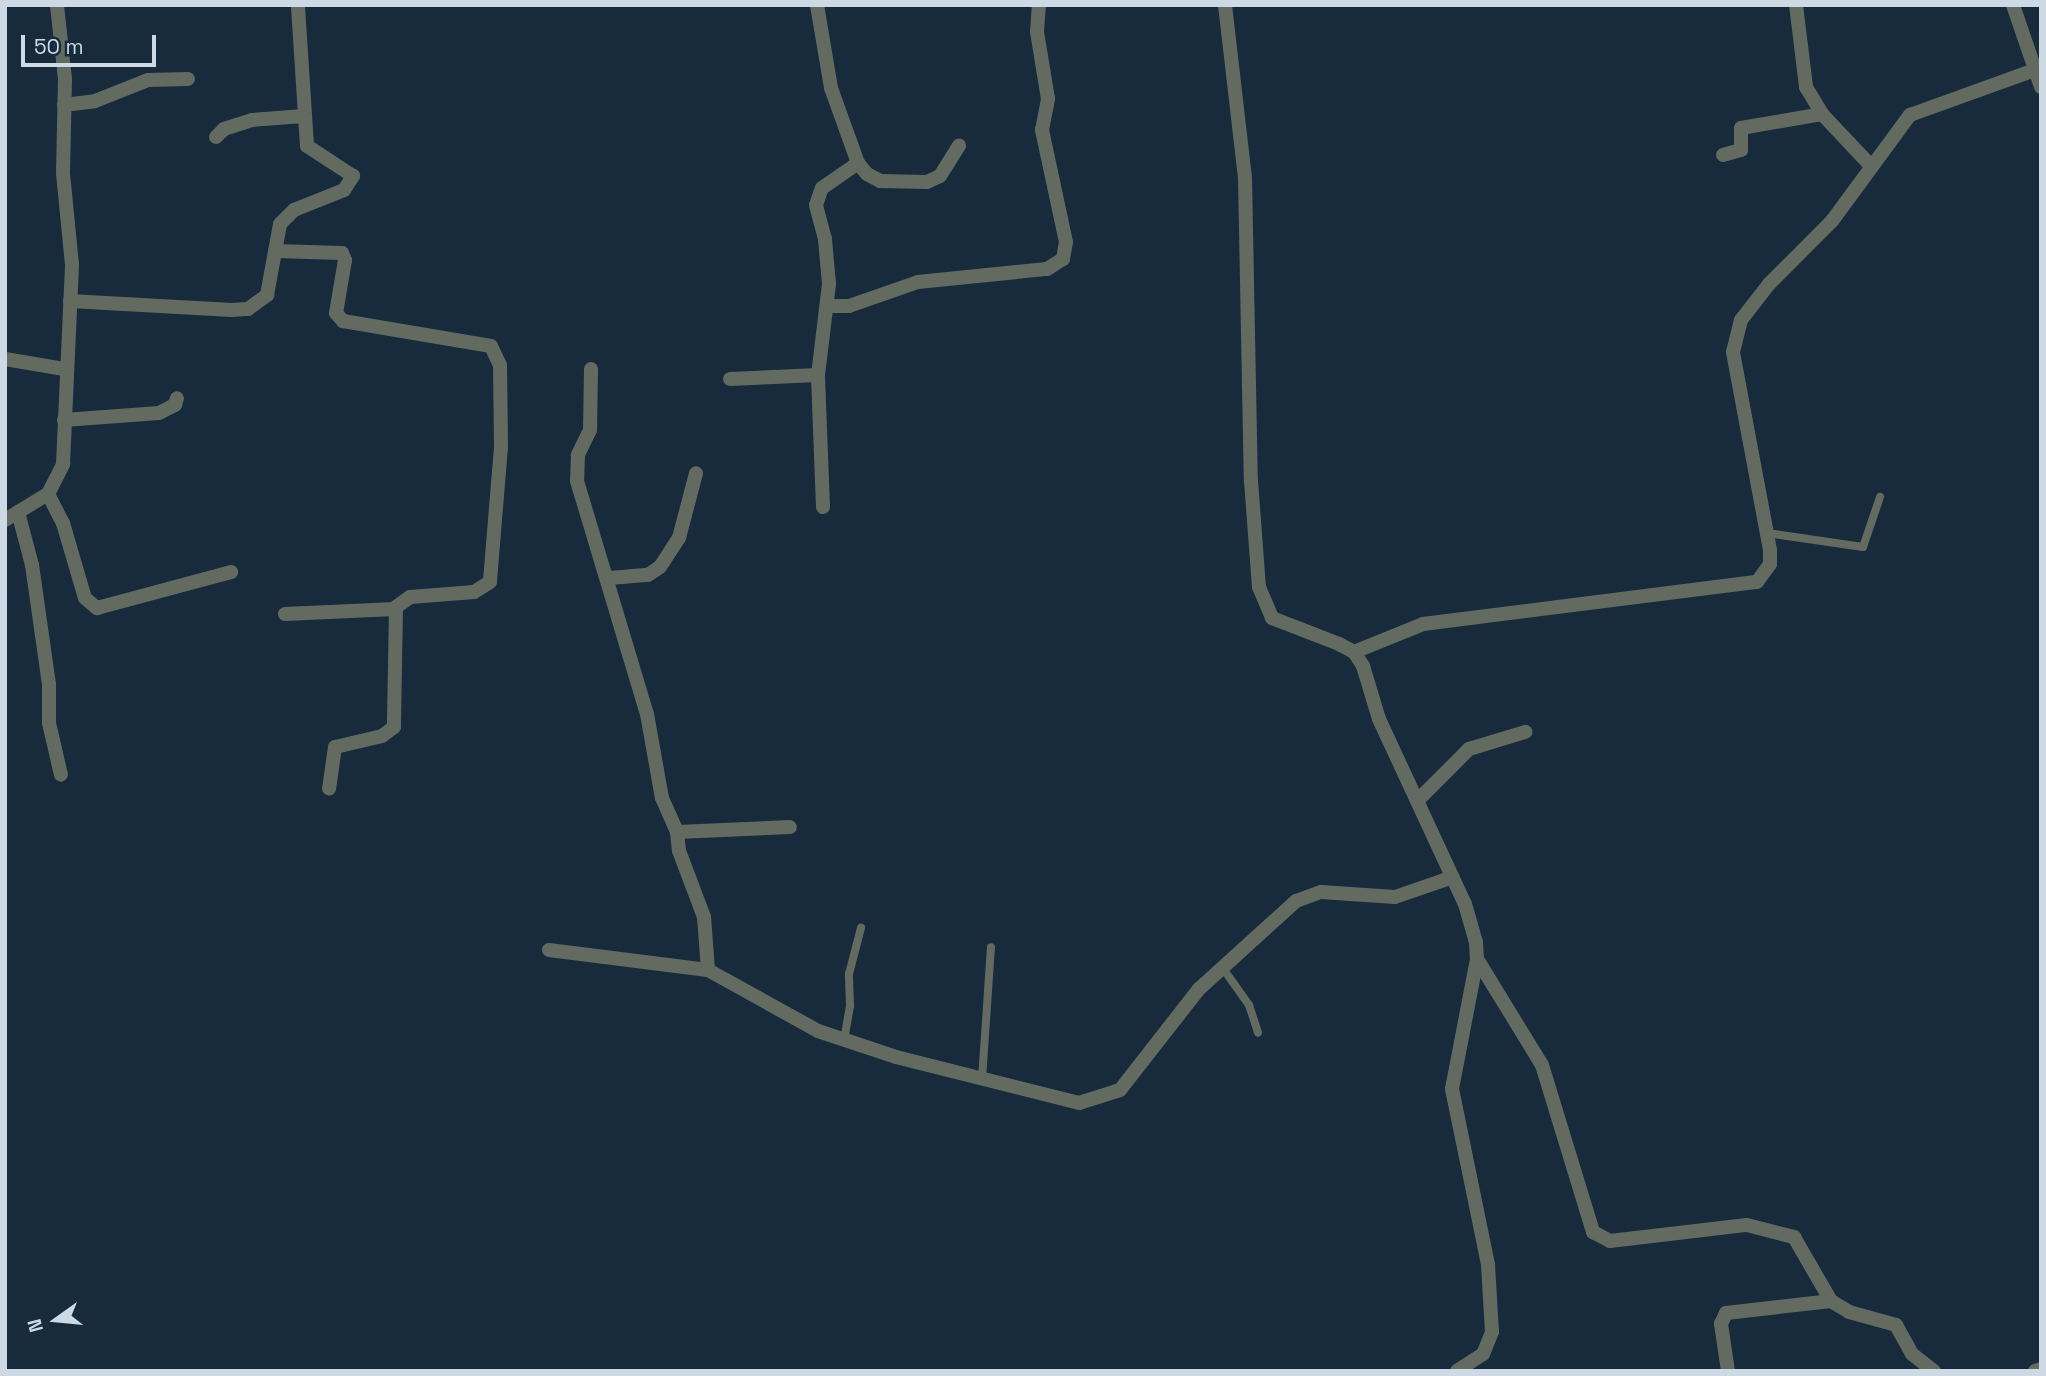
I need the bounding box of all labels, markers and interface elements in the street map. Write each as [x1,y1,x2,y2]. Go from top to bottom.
scale bar [24,21,159,65]
text: 50 m [34,33,84,60]
north arrow [21,1285,91,1355]
text: N [22,1316,49,1335]

